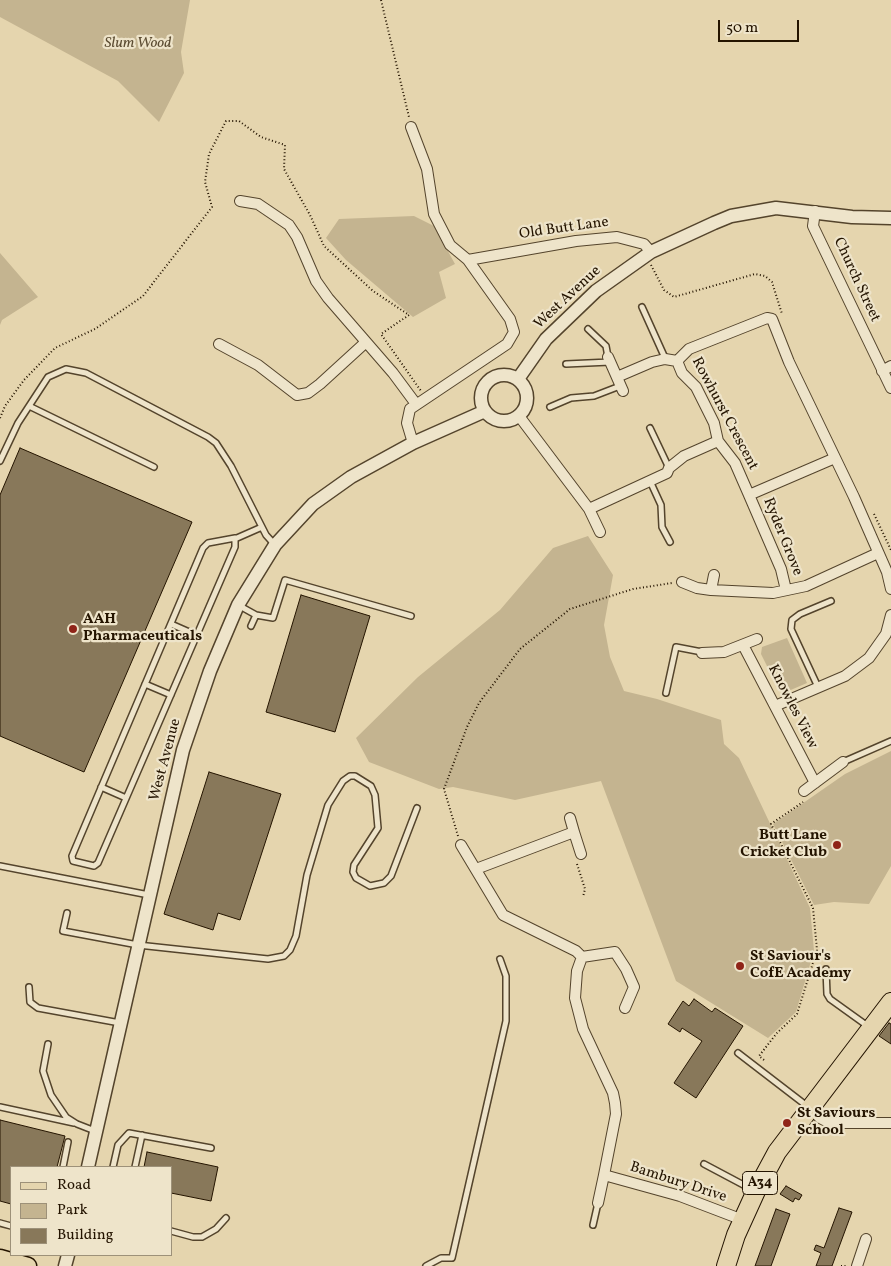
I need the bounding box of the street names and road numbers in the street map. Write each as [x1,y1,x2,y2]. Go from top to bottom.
street label: Old Butt Lane [518,214,610,244]
street label: Church Street [829,235,883,325]
street label: West Avenue [531,263,605,333]
street label: Rowhurst Crescent [687,354,761,474]
street label: Ryder Grove [758,495,806,579]
street label: Knowles View [763,662,821,752]
street label: West Avenue [146,717,186,803]
street label: Bambury Drive [627,1159,729,1207]
road number: A34 [742,1172,778,1194]

